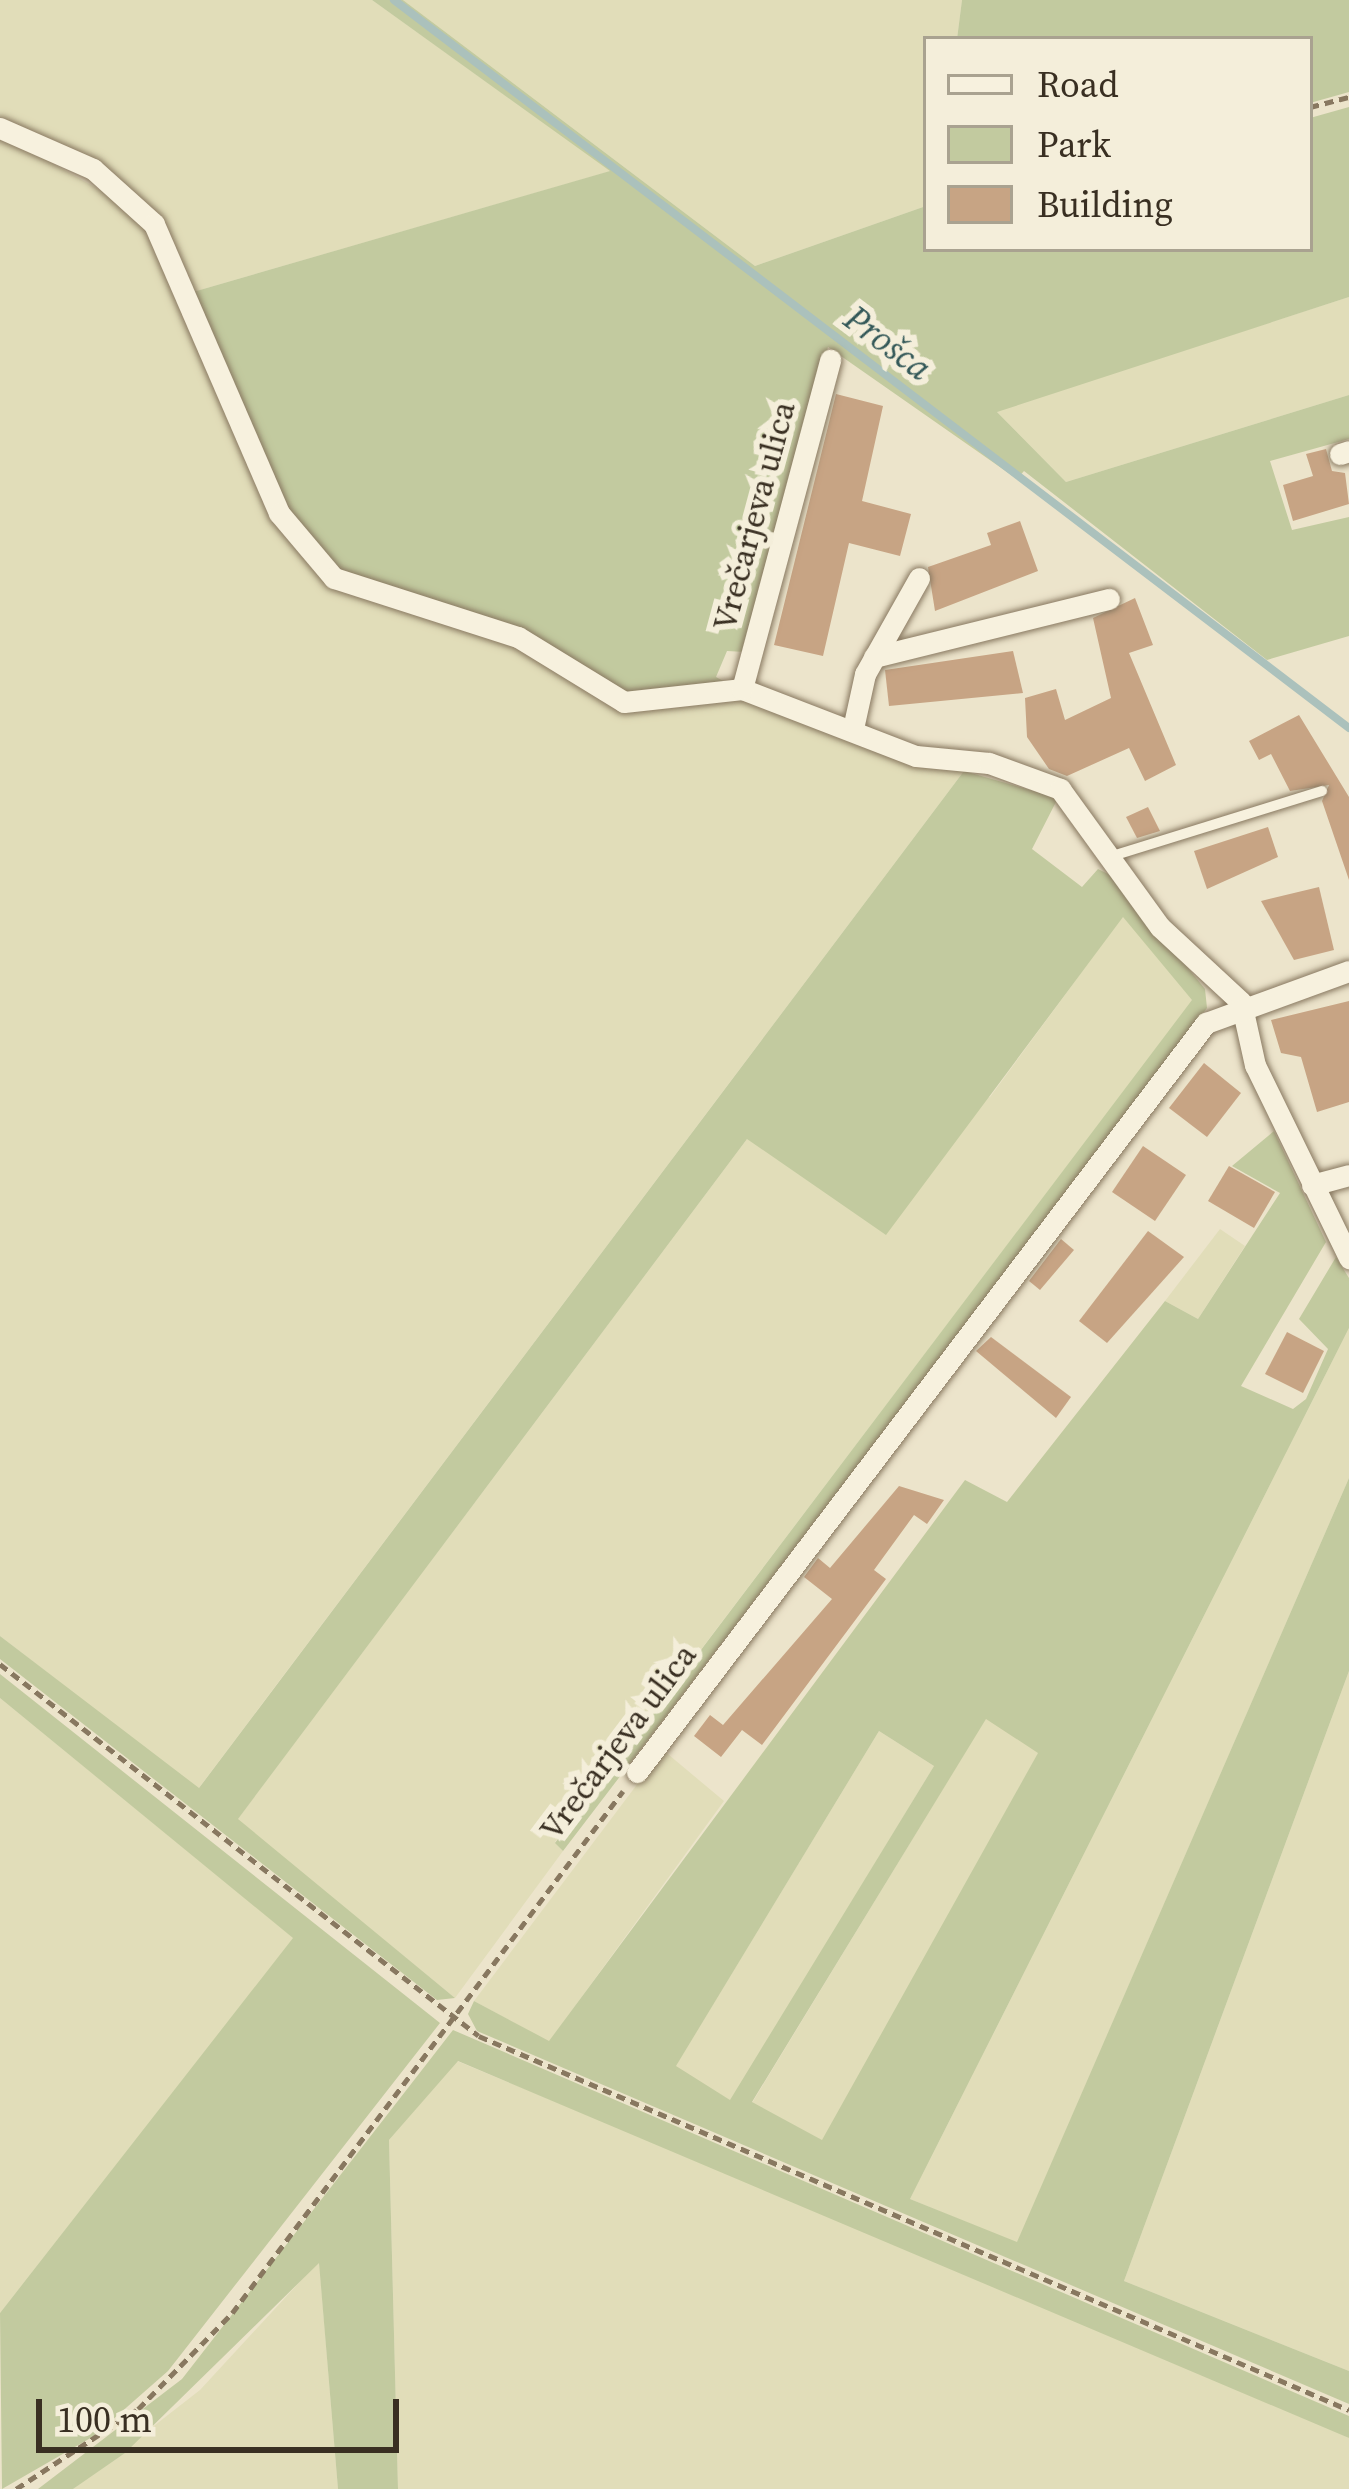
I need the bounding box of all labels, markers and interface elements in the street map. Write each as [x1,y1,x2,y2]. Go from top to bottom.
legend [923,36,1313,252]
text: Road [1037,60,1119,109]
text: Park [1037,120,1111,169]
text: Building [1037,180,1173,229]
water label: Prošca [836,296,940,390]
street label: Vrečarjeva ulica [704,397,804,635]
street label: Vrečarjeva ulica [531,1636,705,1848]
scale bar [42,2375,405,2449]
text: 100 m [57,2395,152,2444]

